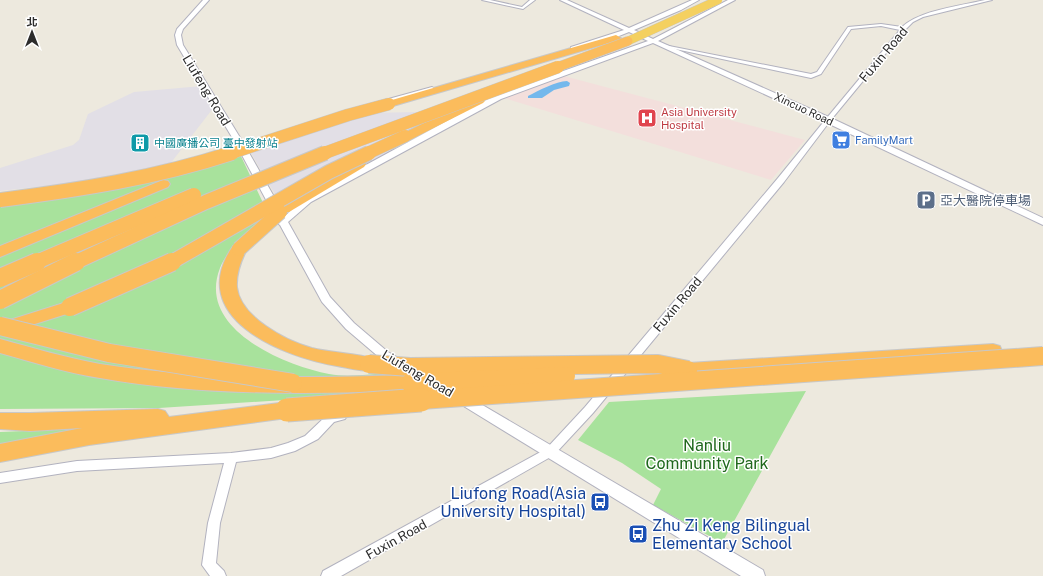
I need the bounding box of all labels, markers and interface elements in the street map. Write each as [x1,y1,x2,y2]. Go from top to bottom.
north arrow [12,12,52,52]
text: 北 [27,16,38,28]
street label: Fuxin Road [856,24,911,85]
street label: Liufeng Road [179,52,234,129]
street label: Xincuo Road [772,90,836,128]
place label: Asia University Hospital [661,106,737,131]
hospital icon: Asia University Hospital [636,107,658,129]
supermarket icon: FamilyMart [830,129,852,151]
building icon: 中國廣播公司 臺中發射站 [129,132,151,154]
place label: FamilyMart [855,134,913,146]
place label: 中國廣播公司 臺中發射站 [154,137,278,149]
parking icon: 亞大醫院停車場 [915,189,937,211]
place label: 亞大醫院停車場 [940,193,1031,208]
street label: Fuxin Road [650,274,705,335]
street label: Liufeng Road [379,347,456,400]
park label: Nanliu Community Park [645,436,769,473]
place label: Liufong Road(Asia University Hospital) [440,484,586,521]
bus stop icon: Liufong Road(Asia University Hospital) [589,491,611,513]
place label: Zhu Zi Keng Bilingual Elementary School [652,516,810,553]
street label: Fuxin Road [363,517,429,562]
bus stop icon: Zhu Zi Keng Bilingual Elementary School [627,523,649,545]

